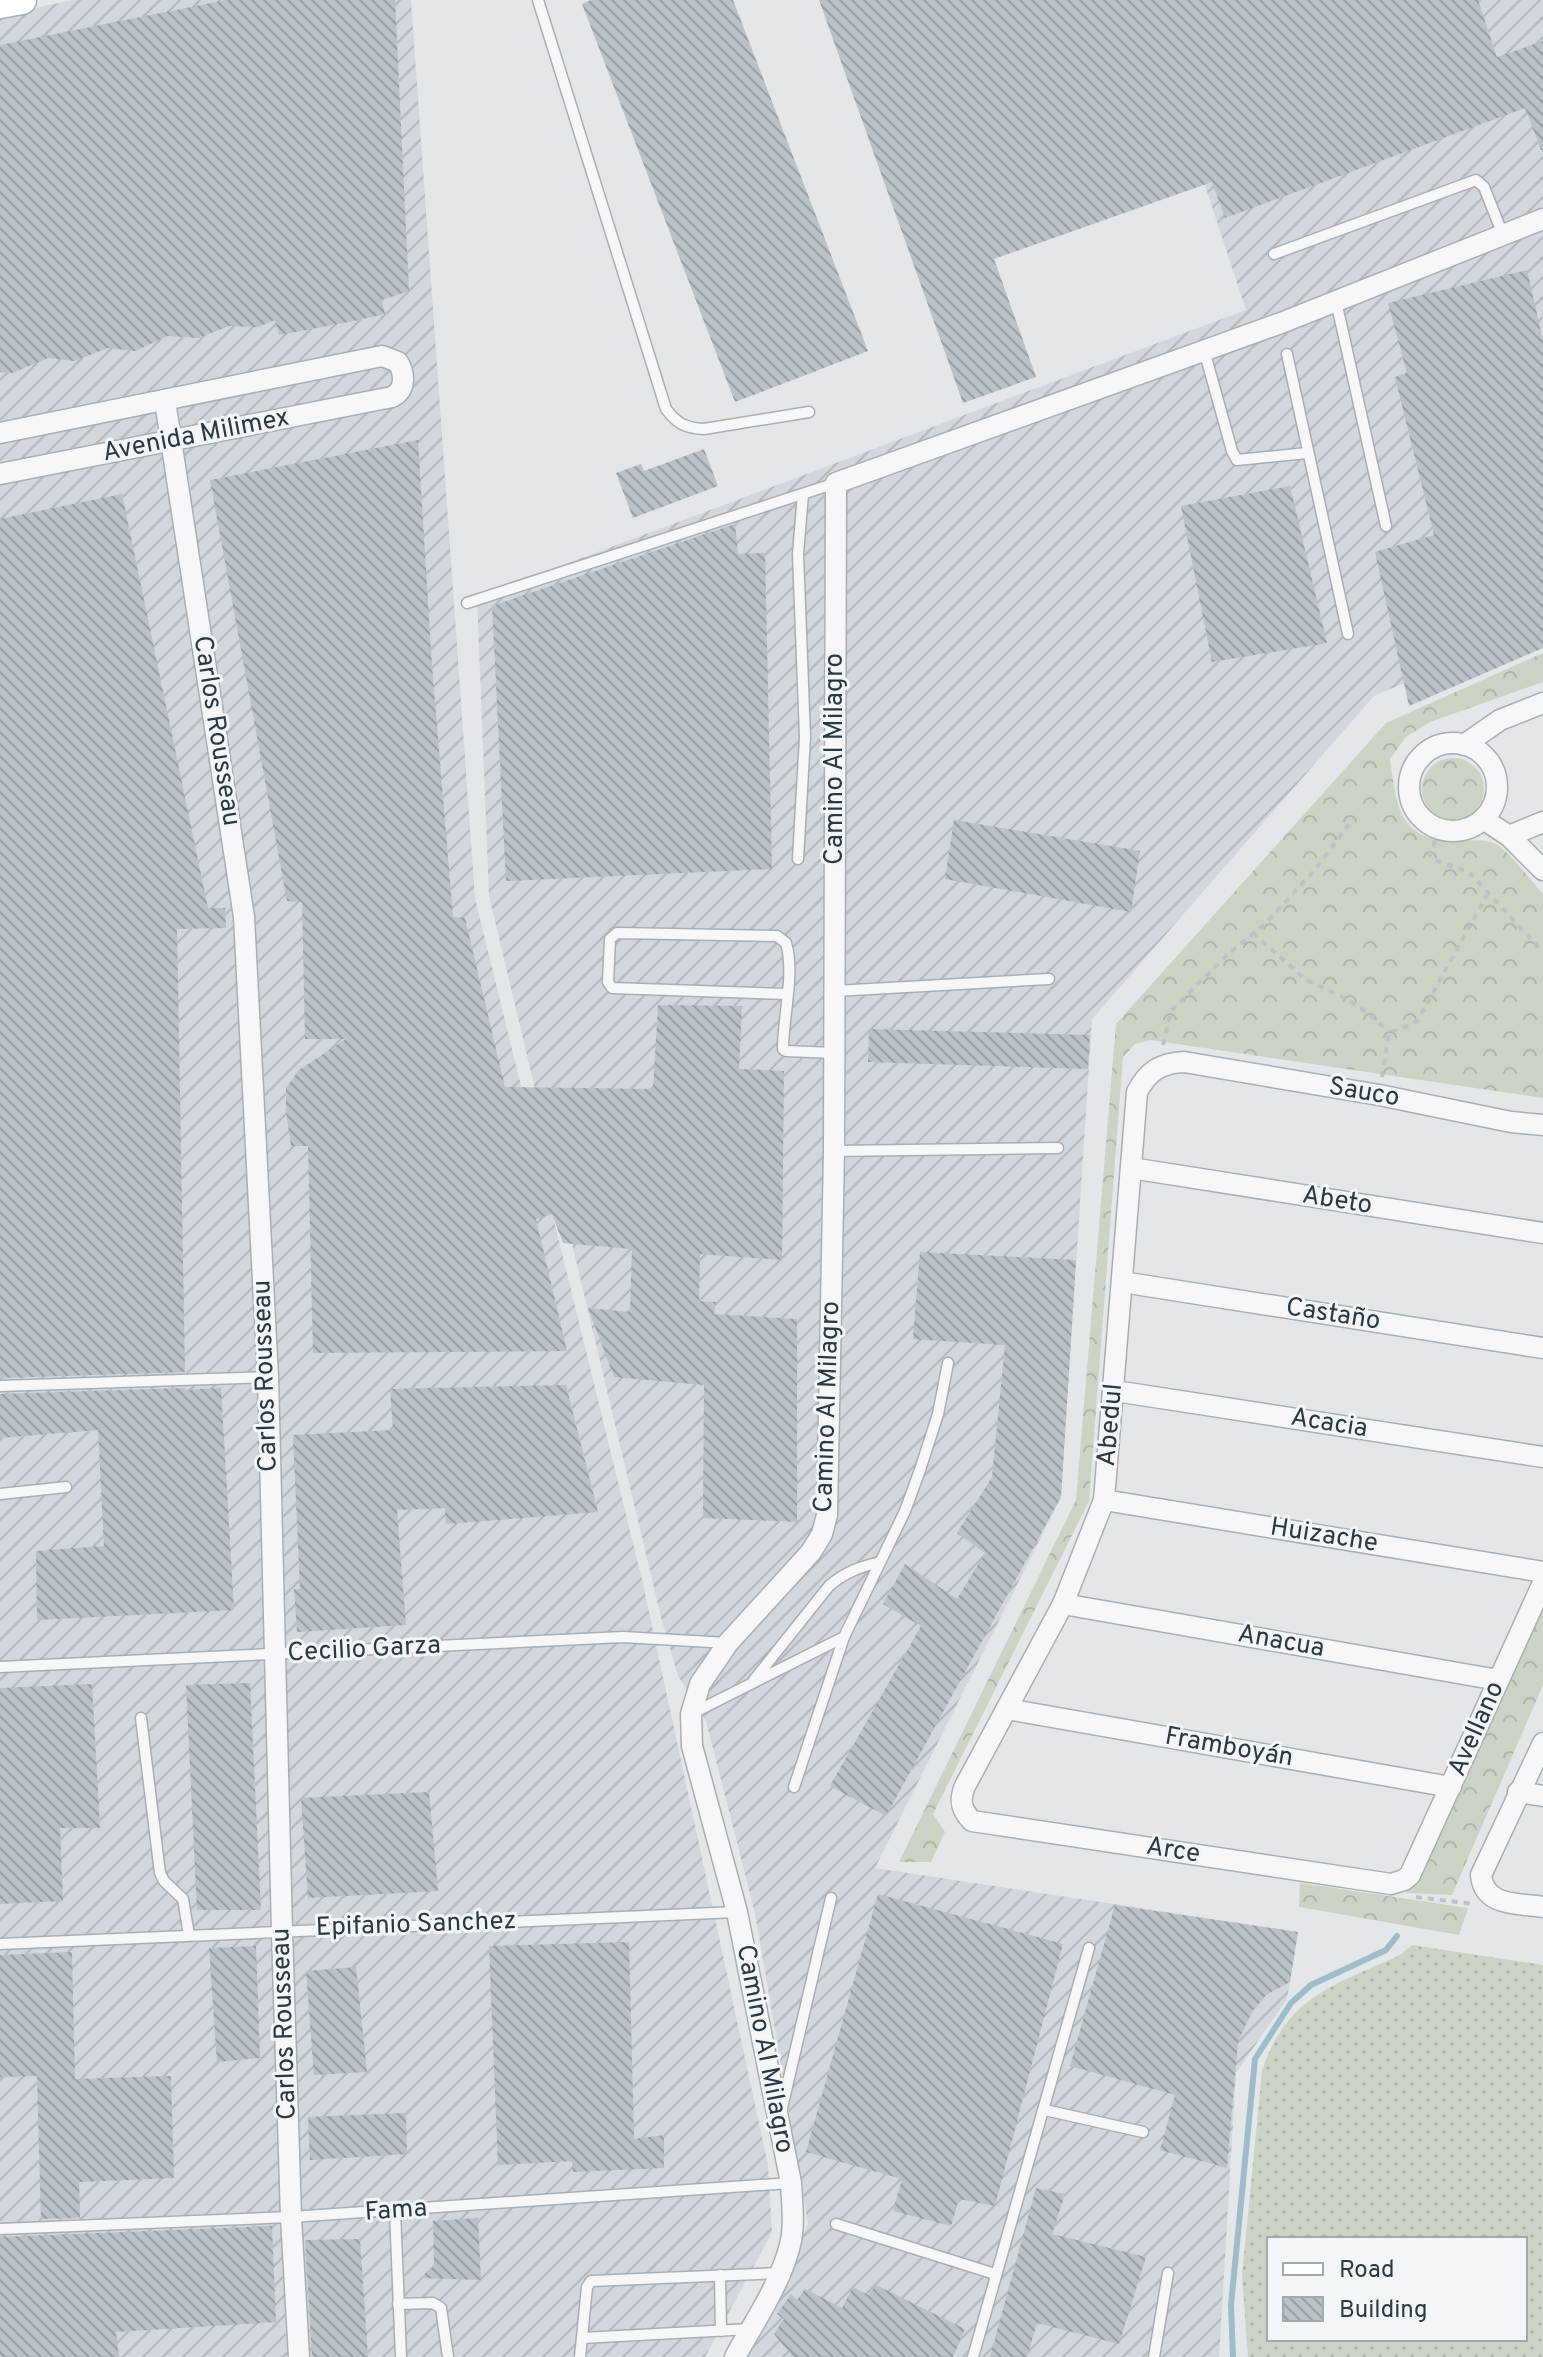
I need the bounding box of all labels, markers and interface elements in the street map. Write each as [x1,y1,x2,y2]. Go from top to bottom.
street label: Avenida Milimex [100,402,292,470]
street label: Carlos Rousseau [185,633,247,829]
street label: Camino Al Milagro [819,653,852,865]
street label: Sauco [1326,1071,1402,1115]
street label: Abeto [1300,1179,1374,1223]
street label: Carlos Rousseau [246,1279,286,1473]
street label: Castaño [1283,1291,1383,1339]
street label: Camino Al Milagro [808,1301,848,1513]
street label: Abedul [1091,1382,1131,1468]
street label: Acacia [1288,1402,1370,1446]
street label: Huizache [1268,1511,1380,1561]
street label: Anacua [1235,1618,1327,1666]
street label: Cecilio Garza [286,1630,442,1670]
street label: Avellano [1441,1676,1513,1782]
street label: Framboyán [1162,1720,1296,1776]
street label: Arce [1144,1830,1202,1872]
street label: Epifanio Sanchez [315,1905,517,1945]
street label: Carlos Rousseau [265,1927,305,2121]
street label: Camino Al Milagro [728,1942,800,2156]
street label: Fama [364,2192,428,2230]
legend [1267,2237,1527,2341]
text: Road [1339,2256,1395,2286]
text: Building [1339,2296,1428,2326]

